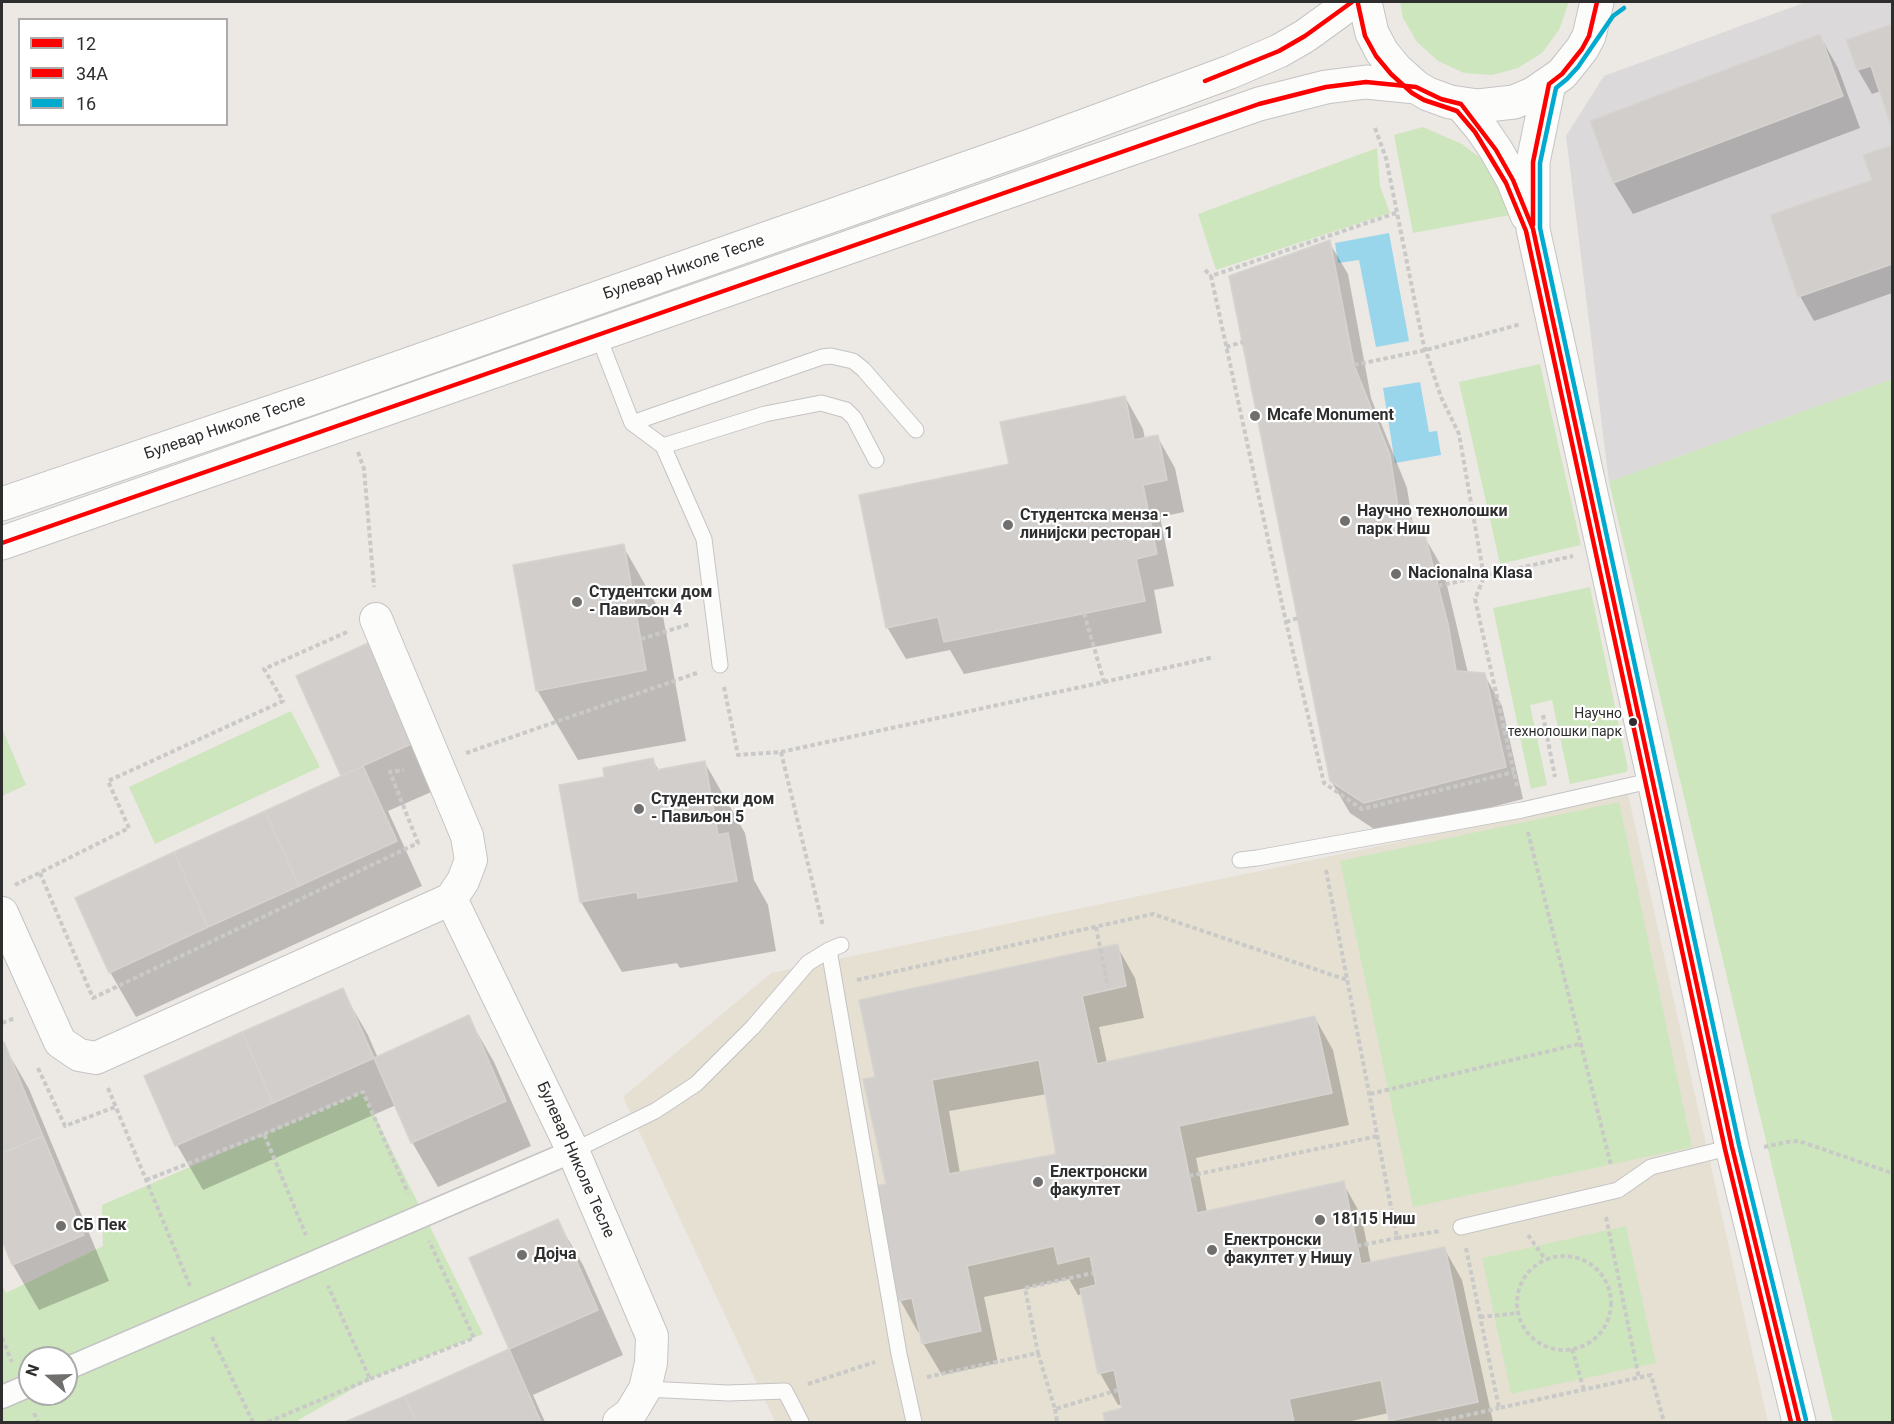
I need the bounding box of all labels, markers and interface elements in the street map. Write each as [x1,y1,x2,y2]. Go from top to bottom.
legend [18,18,228,126]
text: 12 [76,33,96,54]
text: 34А [76,63,108,84]
text: 16 [76,93,96,114]
street label: Булевар Николе Тесле [601,231,767,305]
street label: Булевар Николе Тесле [142,391,308,465]
place label: Mcafe Monument [1267,406,1394,426]
marker: Mcafe Monument [1248,409,1262,423]
place label: Научно технолошки парк Ниш [1357,502,1507,540]
place label: Студентска менза - линијски ресторан 1 [1020,506,1173,544]
marker: Научно технолошки парк Ниш [1338,514,1352,528]
marker: Студентска менза - линијски ресторан 1 [1001,518,1015,532]
place label: Nacionalna Klasa [1408,564,1532,584]
marker: Nacionalna Klasa [1389,567,1403,581]
place label: Студентски дом - Павиљон 4 [589,583,712,621]
marker: Студентски дом - Павиљон 4 [570,595,584,609]
place label: Научно технолошки парк [1508,706,1622,738]
marker: Научно технолошки парк [1627,716,1639,728]
place label: Студентски дом - Павиљон 5 [651,790,774,828]
marker: Студентски дом - Павиљон 5 [632,802,646,816]
street label: Булевар Николе Тесле [532,1079,618,1241]
place label: Електронски факултет [1050,1163,1147,1201]
marker: Електронски факултет [1031,1175,1045,1189]
place label: 18115 Ниш [1332,1210,1415,1230]
marker: 18115 Ниш [1313,1213,1327,1227]
place label: СБ Пек [73,1216,126,1236]
marker: СБ Пек [54,1219,68,1233]
place label: Електронски факултет у Нишу [1224,1231,1352,1269]
marker: Електронски факултет у Нишу [1205,1243,1219,1257]
place label: Дојча [534,1245,577,1265]
marker: Дојча [515,1248,529,1262]
north arrow [18,1346,78,1406]
text: N [22,1362,43,1379]

